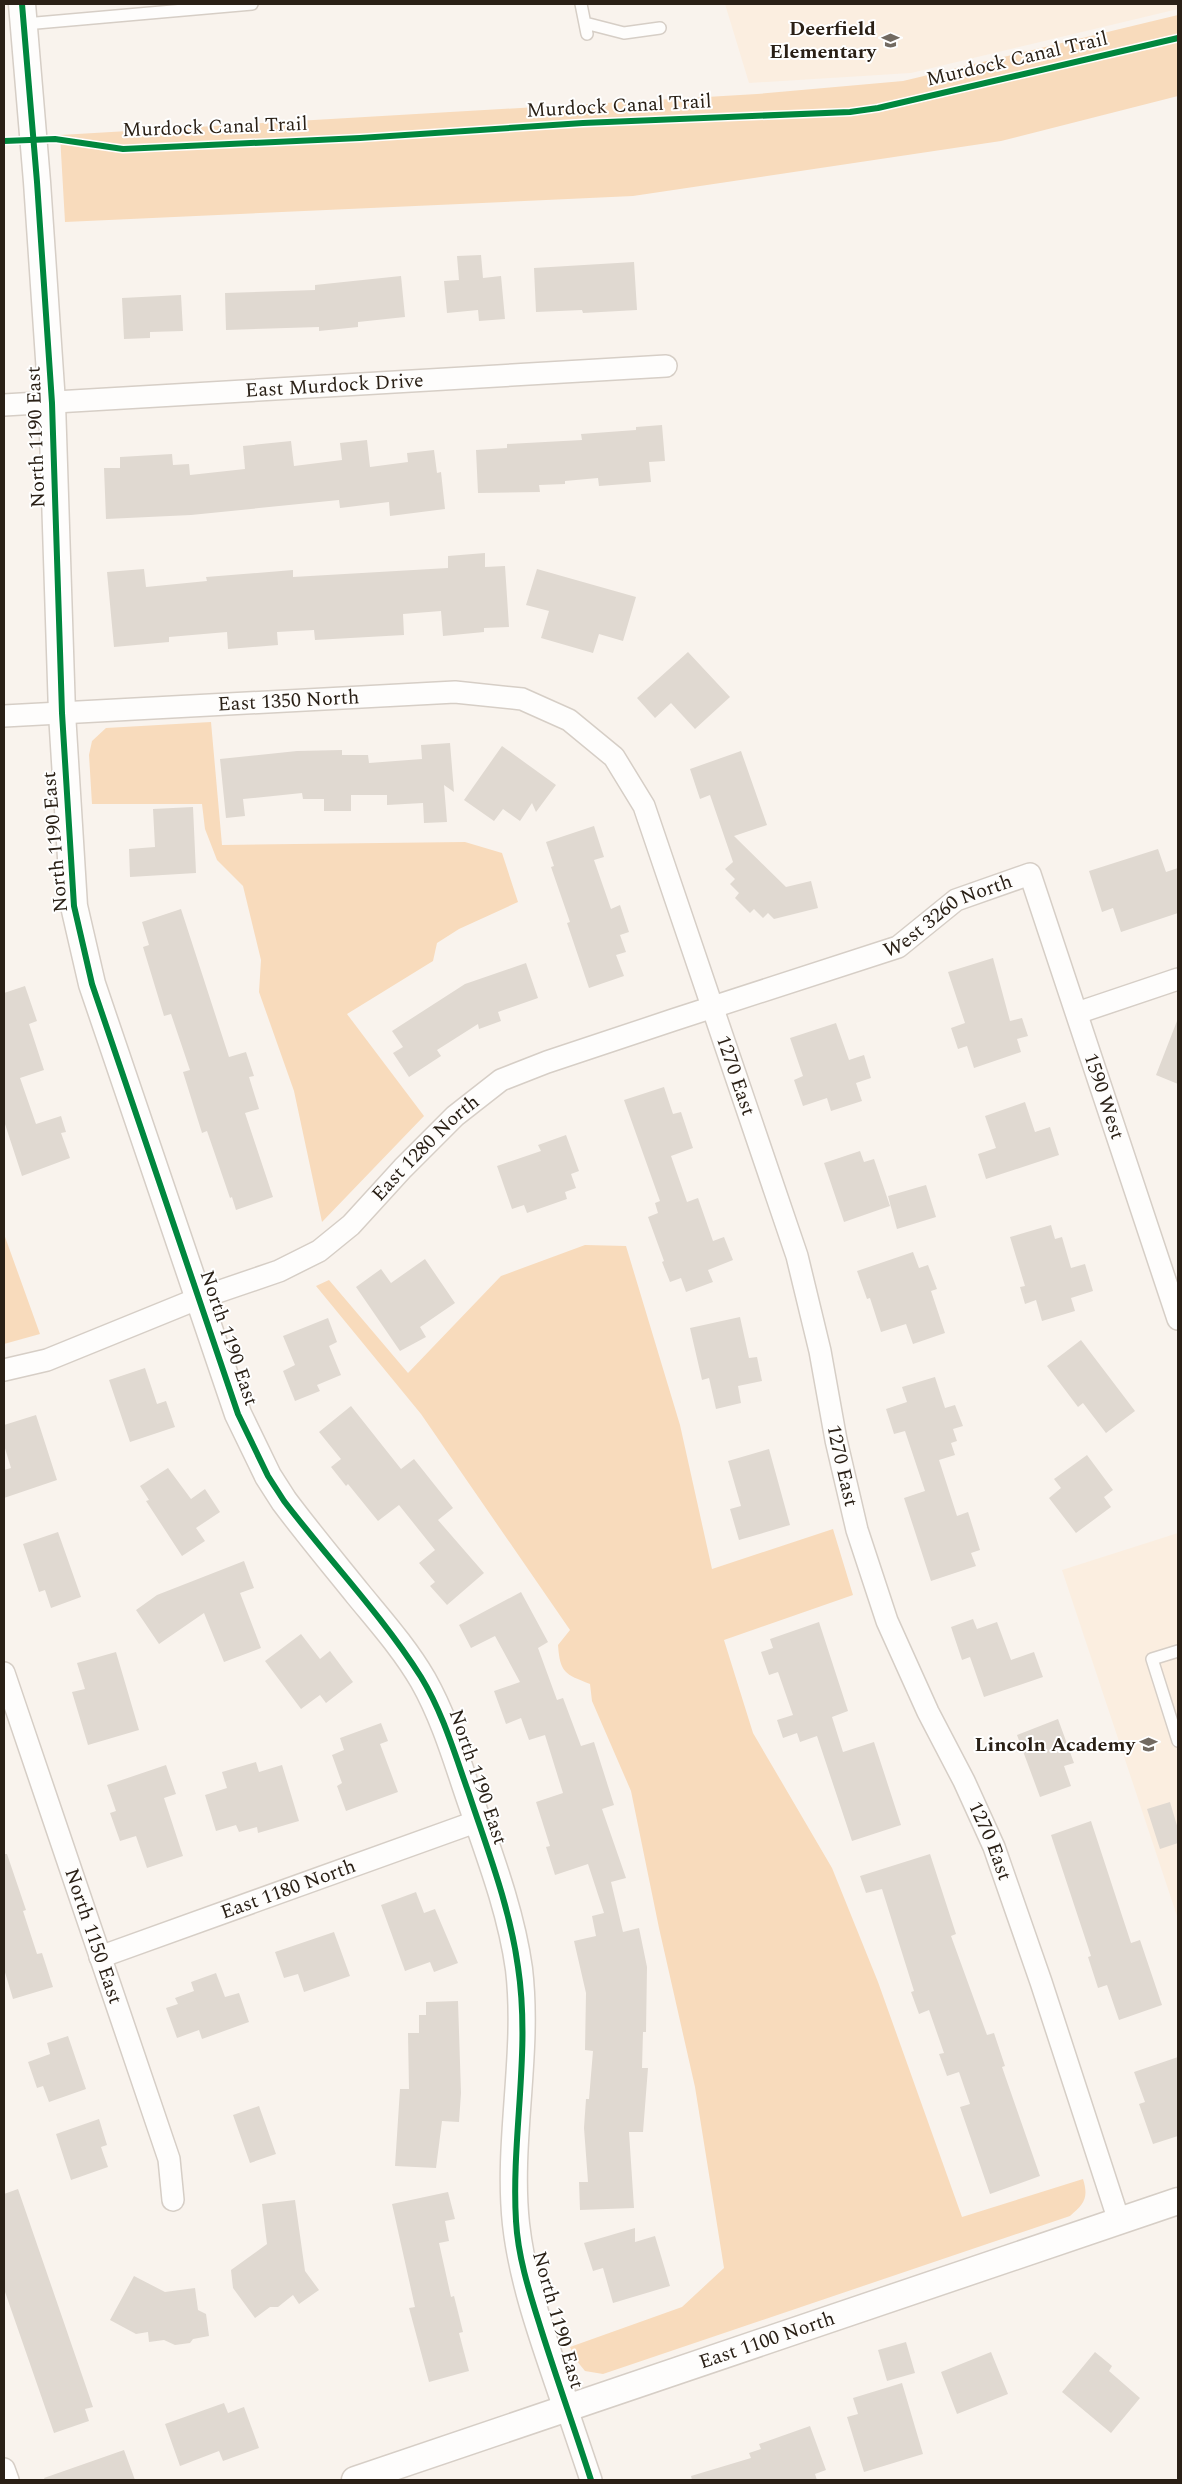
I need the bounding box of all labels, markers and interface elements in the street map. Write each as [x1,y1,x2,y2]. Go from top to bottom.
place label: Deerfield Elementary [769,14,877,67]
street label: Murdock Canal Trail [923,24,1111,94]
school or university icon: Deerfield Elementary [880,31,900,51]
street label: Murdock Canal Trail [526,86,712,126]
street label: Murdock Canal Trail [122,109,308,145]
street label: East Murdock Drive [244,365,424,406]
street label: North 1190 East [19,366,53,508]
street label: East 1350 North [217,682,360,720]
street label: North 1190 East [34,770,76,914]
street label: West 3260 North [880,866,1016,966]
street label: 1270 East [708,1031,763,1120]
street label: 1590 West [1076,1049,1132,1144]
street label: East 1280 North [364,1087,486,1208]
street label: North 1190 East [192,1266,266,1410]
street label: 1270 East [819,1422,866,1510]
street label: North 1190 East [441,1705,515,1849]
place label: Lincoln Academy [975,1730,1136,1760]
school or university icon: Lincoln Academy [1139,1735,1159,1755]
street label: 1270 East [960,1796,1020,1885]
street label: East 1180 North [216,1851,360,1927]
street label: North 1150 East [56,1864,130,2008]
street label: North 1190 East [524,2248,592,2392]
street label: East 1100 North [695,2303,839,2377]

